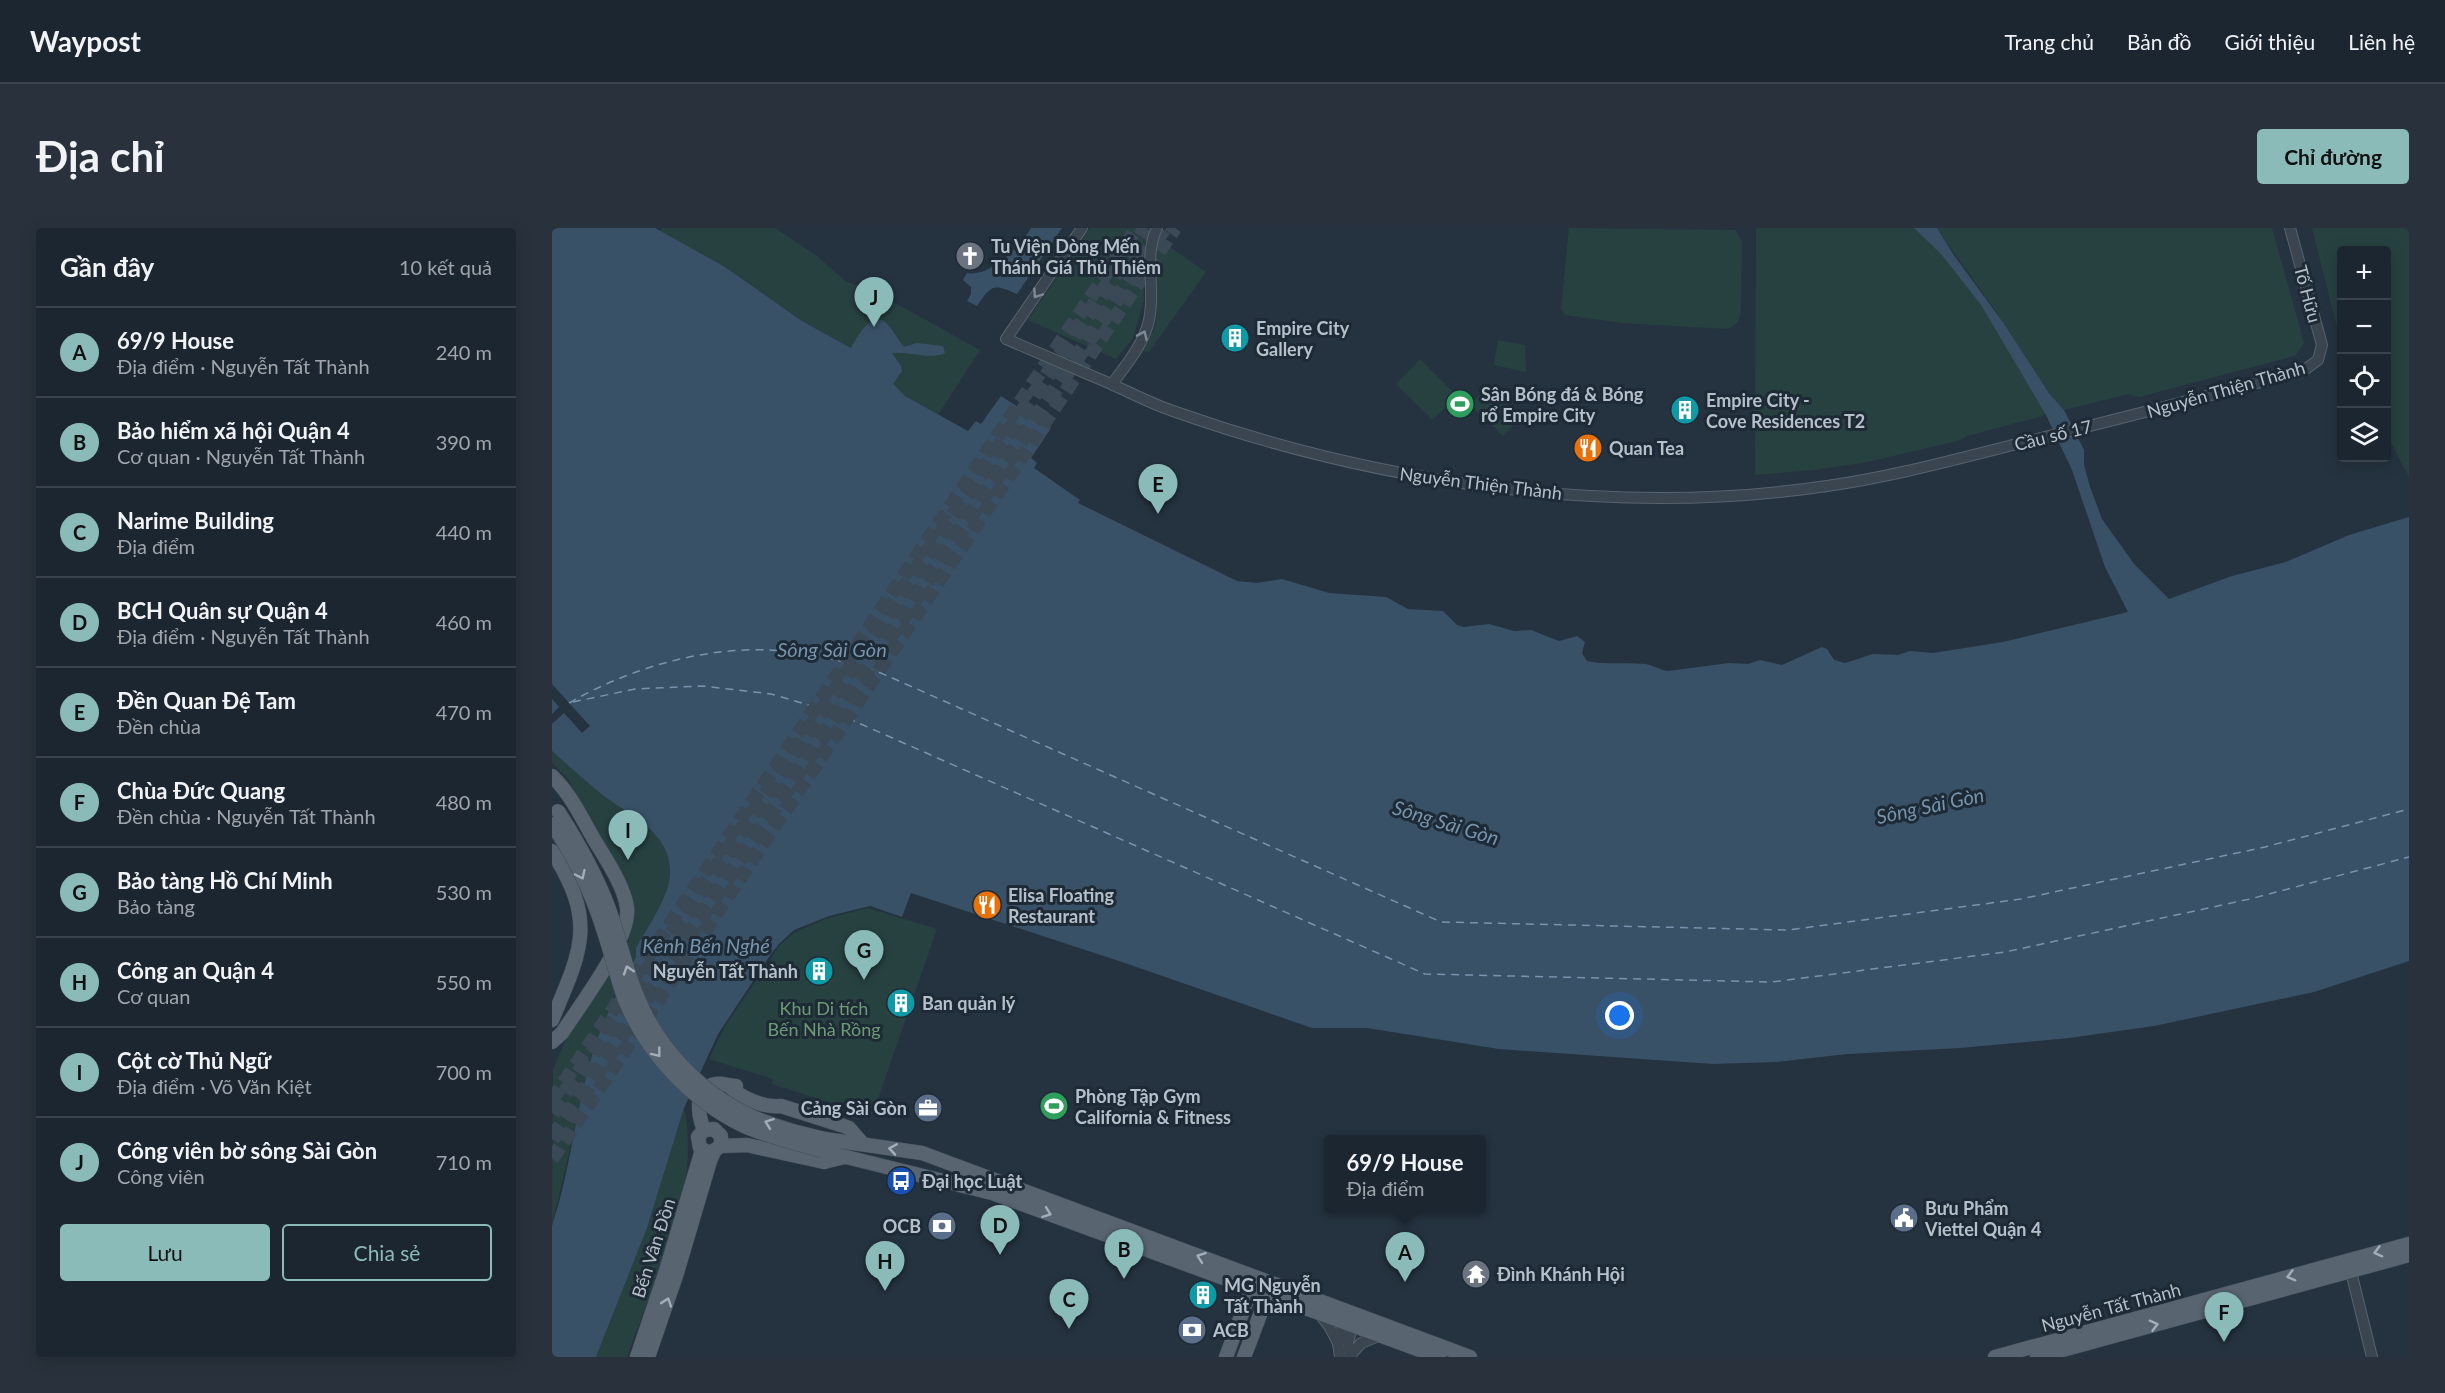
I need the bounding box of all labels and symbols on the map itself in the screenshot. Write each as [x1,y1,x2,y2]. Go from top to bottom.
place label: Tu Viện Dòng Mến Thánh Giá Thủ Thiêm [991,235,1161,278]
church icon: Tu Viện Dòng Mến Thánh Giá Thủ Thiêm [954,240,986,272]
street label: Tố Hữu [2290,263,2326,325]
pin: J [854,278,894,327]
one-way arrow [1033,287,1044,298]
place label: Empire City Gallery [1256,317,1350,360]
building icon: Empire City Gallery [1219,322,1251,354]
one-way arrow [1136,331,1148,342]
street label: Nguyễn Thiện Thành [2144,356,2308,422]
place label: Sân Bóng đá & Bóng rổ Empire City [1481,383,1644,426]
sports icon: Sân Bóng đá & Bóng rổ Empire City [1444,388,1476,420]
place label: Empire City - Cove Residences T2 [1706,389,1865,432]
building icon: Empire City - Cove Residences T2 [1669,394,1701,426]
street label: Cầu số 17 [2012,415,2094,455]
restaurant icon: Quan Tea [1572,432,1604,464]
place label: Quan Tea [1609,437,1684,459]
street label: Nguyễn Thiện Thành [1399,462,1563,504]
pin: E [1138,464,1178,514]
water label: Sông Sài Gòn [777,637,887,661]
water label: Sông Sài Gòn [1874,782,1986,828]
water label: Sông Sài Gòn [1390,795,1502,849]
pin: I [608,810,648,860]
one-way arrow [574,868,586,879]
place label: Elisa Floating Restaurant [1008,884,1114,927]
restaurant icon: Elisa Floating Restaurant [971,889,1003,921]
pin: G [844,930,884,980]
water label: Kênh Bến Nghé [642,933,770,957]
building icon: Nguyễn Tất Thành [803,955,835,987]
place label: Nguyễn Tất Thành [653,960,798,982]
one-way arrow [623,965,635,976]
building icon: Ban quản lý [885,987,917,1019]
place label: Ban quản lý [922,992,1016,1014]
park label: Khu Di tích Bến Nhà Rồng [767,997,881,1040]
your location [1605,1001,1634,1030]
one-way arrow [649,1047,660,1058]
place label: Phòng Tập Gym California & Fitness [1075,1085,1231,1128]
sports icon: Phòng Tập Gym California & Fitness [1038,1090,1070,1122]
office icon: Cảng Sài Gòn [912,1092,944,1124]
place label: Cảng Sài Gòn [801,1097,907,1119]
one-way arrow [764,1118,775,1130]
one-way arrow [888,1143,897,1155]
bus stop icon: Đại học Luật [885,1165,917,1197]
place label: Đại học Luật [921,1170,1022,1192]
street label: Bến Vân Đồn [627,1195,679,1301]
place label: Bưu Phẩm Viettel Quận 4 [1924,1197,2041,1240]
public building icon: Bưu Phẩm Viettel Quận 4 [1888,1202,1920,1234]
pin: D [980,1206,1020,1255]
one-way arrow [1040,1206,1051,1218]
bank icon: OCB [926,1210,958,1242]
place label: OCB [883,1215,921,1237]
pin: B [1104,1230,1144,1279]
pin: A [1386,1232,1424,1282]
pin: H [866,1242,904,1291]
one-way arrow [2374,1245,2384,1257]
one-way arrow [1196,1252,1207,1264]
temple icon: Đình Khánh Hội [1460,1258,1492,1290]
place label: Đình Khánh Hội [1496,1263,1625,1285]
one-way arrow [2287,1269,2297,1281]
place label: MG Nguyễn Tất Thành [1224,1274,1321,1317]
street label: Nguyễn Tất Thành [2039,1278,2183,1336]
building icon: MG Nguyễn Tất Thành [1187,1279,1219,1311]
pin: C [1050,1280,1088,1329]
pin: F [2204,1292,2244,1342]
one-way arrow [660,1297,673,1308]
bank icon: ACB [1176,1314,1208,1346]
place label: ACB [1212,1319,1249,1341]
one-way arrow [2149,1320,2159,1333]

